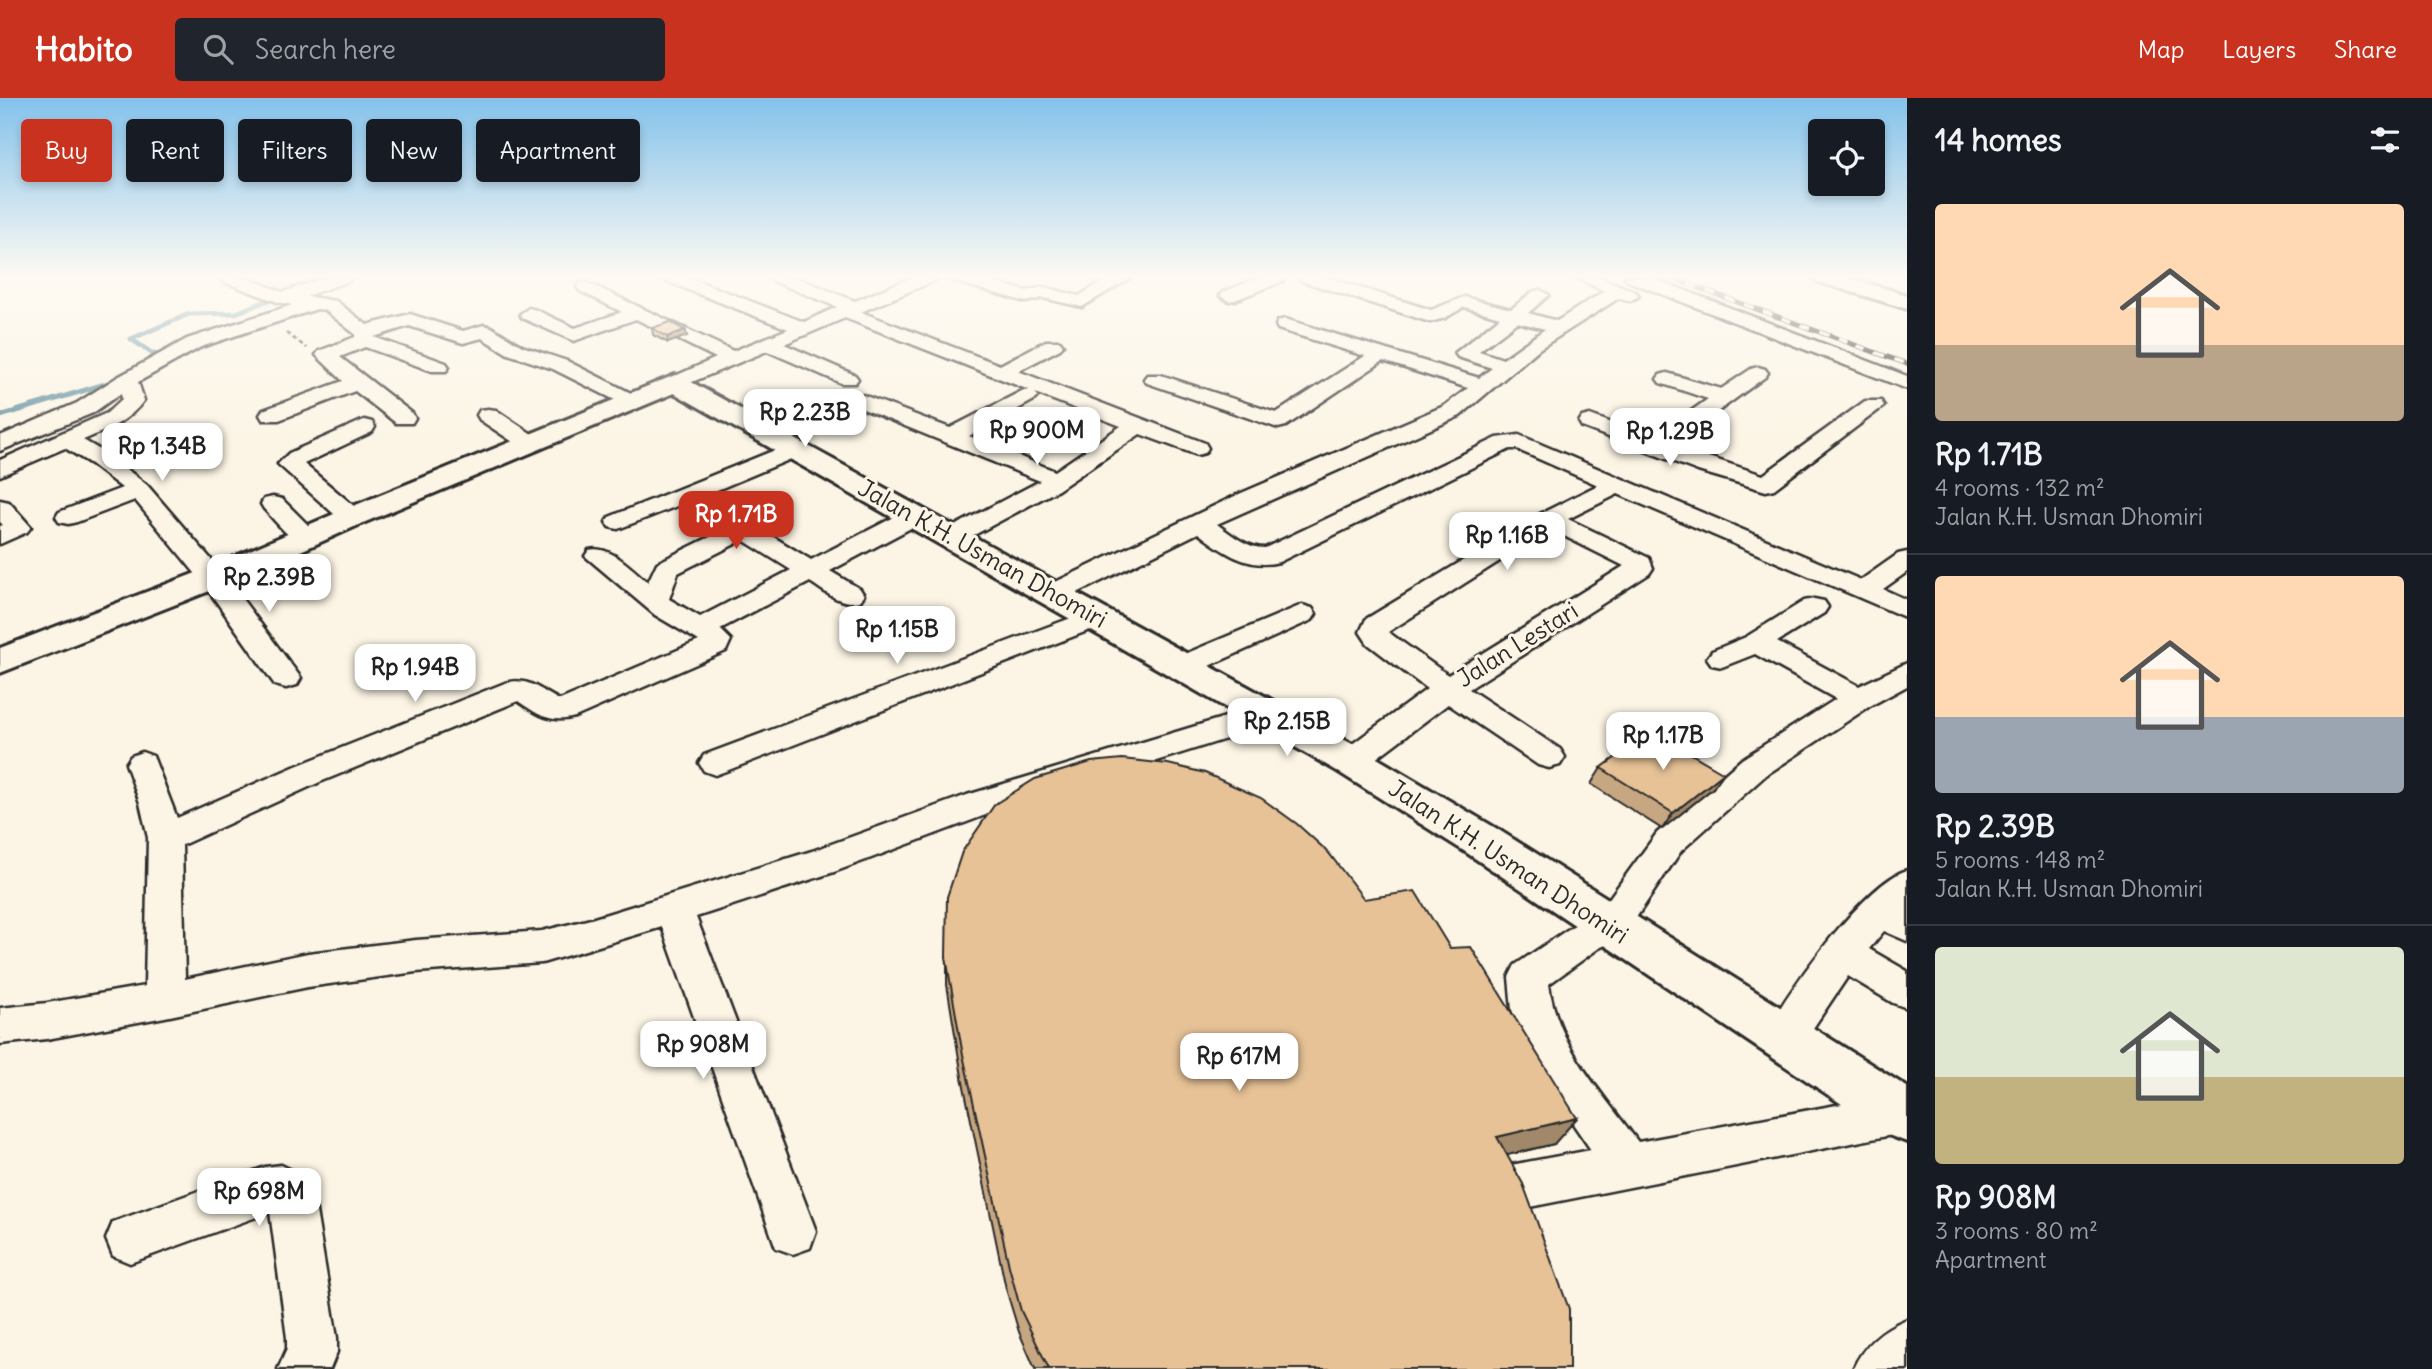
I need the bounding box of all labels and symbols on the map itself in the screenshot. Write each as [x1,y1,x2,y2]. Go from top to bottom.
pin: Rp 2.23B [733,390,877,449]
pin: Rp 900M [972,408,1102,467]
pin: Rp 1.29B [1598,408,1742,468]
pin: Rp 1.34B [90,424,234,483]
street label: Jalan K.H. Usman Dhomiri [853,472,1113,634]
pin: Rp 1.71B [664,491,808,551]
pin: Rp 1.16B [1435,512,1579,572]
pin: Rp 2.39B [197,554,341,614]
street label: Jalan Lestari [1451,595,1583,693]
pin: Rp 1.15B [825,606,969,666]
pin: Rp 1.94B [343,644,487,704]
pin: Rp 2.15B [1215,698,1359,758]
pin: Rp 1.17B [1591,712,1735,772]
street label: Jalan K.H. Usman Dhomiri [1384,772,1634,950]
pin: Rp 908M [638,1021,768,1081]
pin: Rp 617M [1174,1034,1304,1093]
pin: Rp 698M [194,1168,324,1228]

